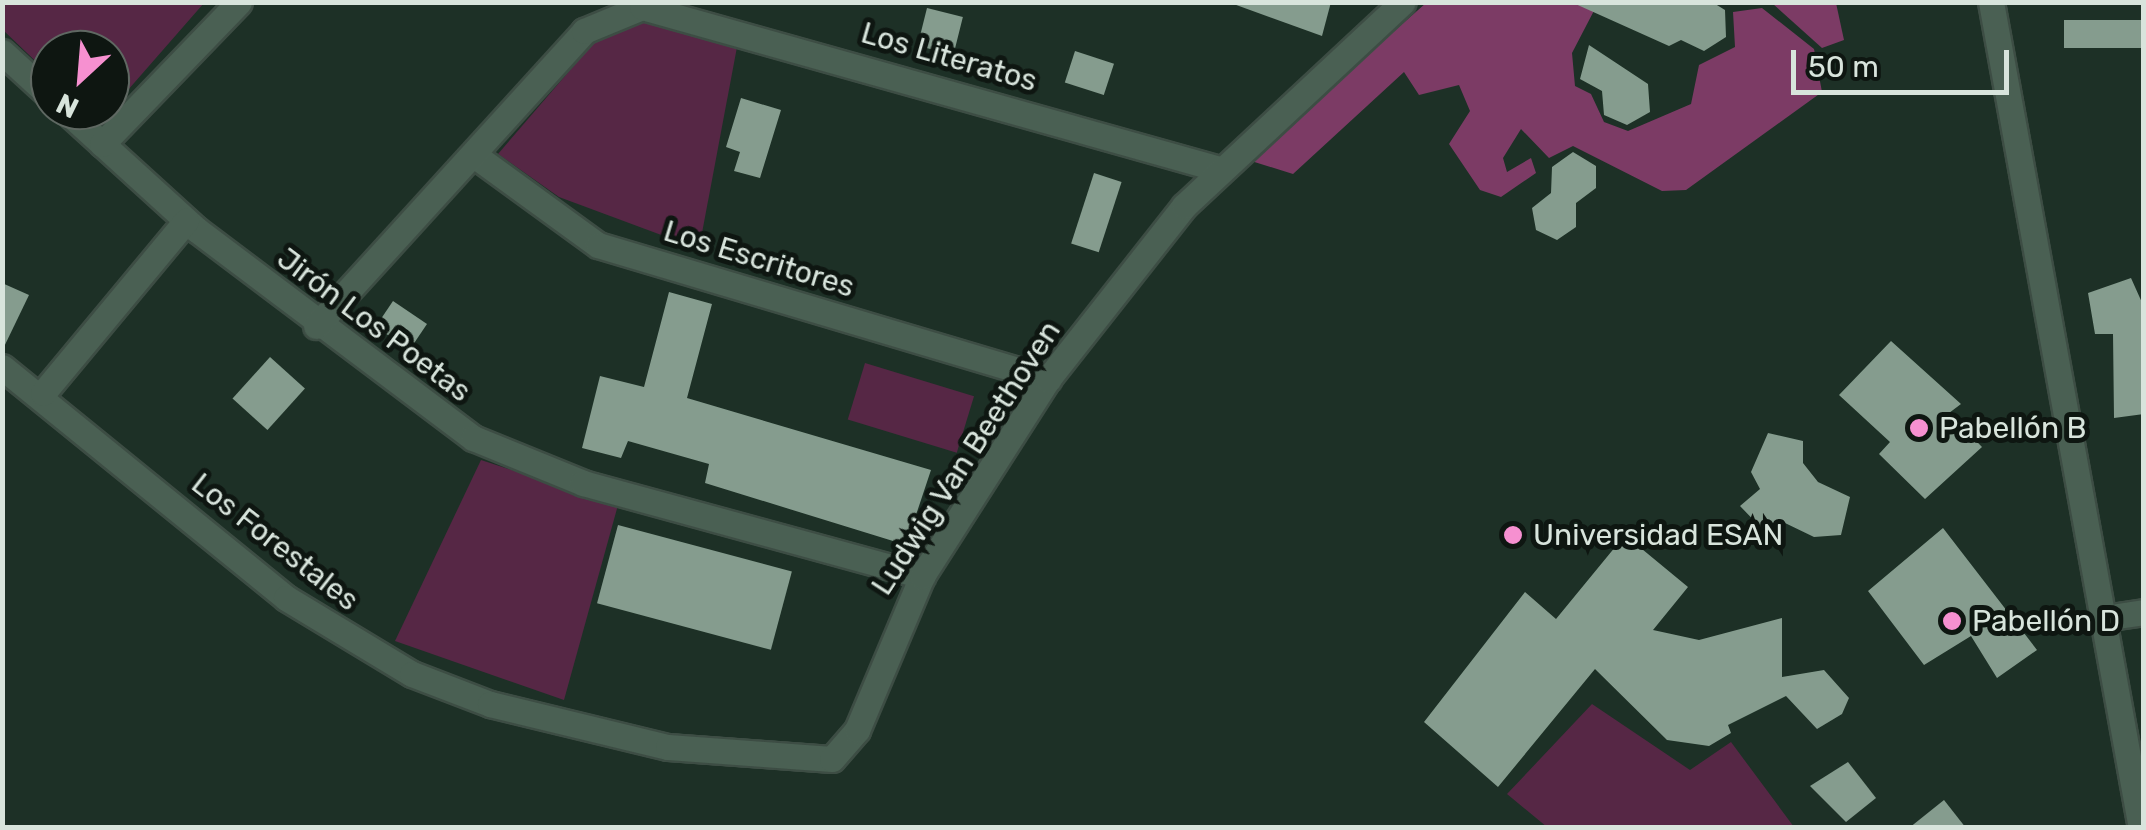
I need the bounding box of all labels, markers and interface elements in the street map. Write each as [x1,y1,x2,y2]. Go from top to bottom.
street label: Los Literatos [857,15,1041,99]
north arrow [30,30,130,130]
scale bar [1796,30,2014,92]
text: 50 m [1808,49,1879,85]
text: N [51,86,84,125]
street label: Los Escritores [659,213,859,305]
street label: Jirón Los Poetas [270,240,478,410]
street label: Ludwig Van Beethoven [864,314,1068,602]
place label: Pabellón B [1939,410,2087,446]
marker: Pabellón B [1908,417,1930,439]
street label: Los Forestales [184,466,366,618]
place label: Universidad ESAN [1533,517,1783,553]
marker: Universidad ESAN [1502,524,1524,546]
place label: Pabellón D [1972,603,2120,639]
marker: Pabellón D [1941,610,1963,632]

